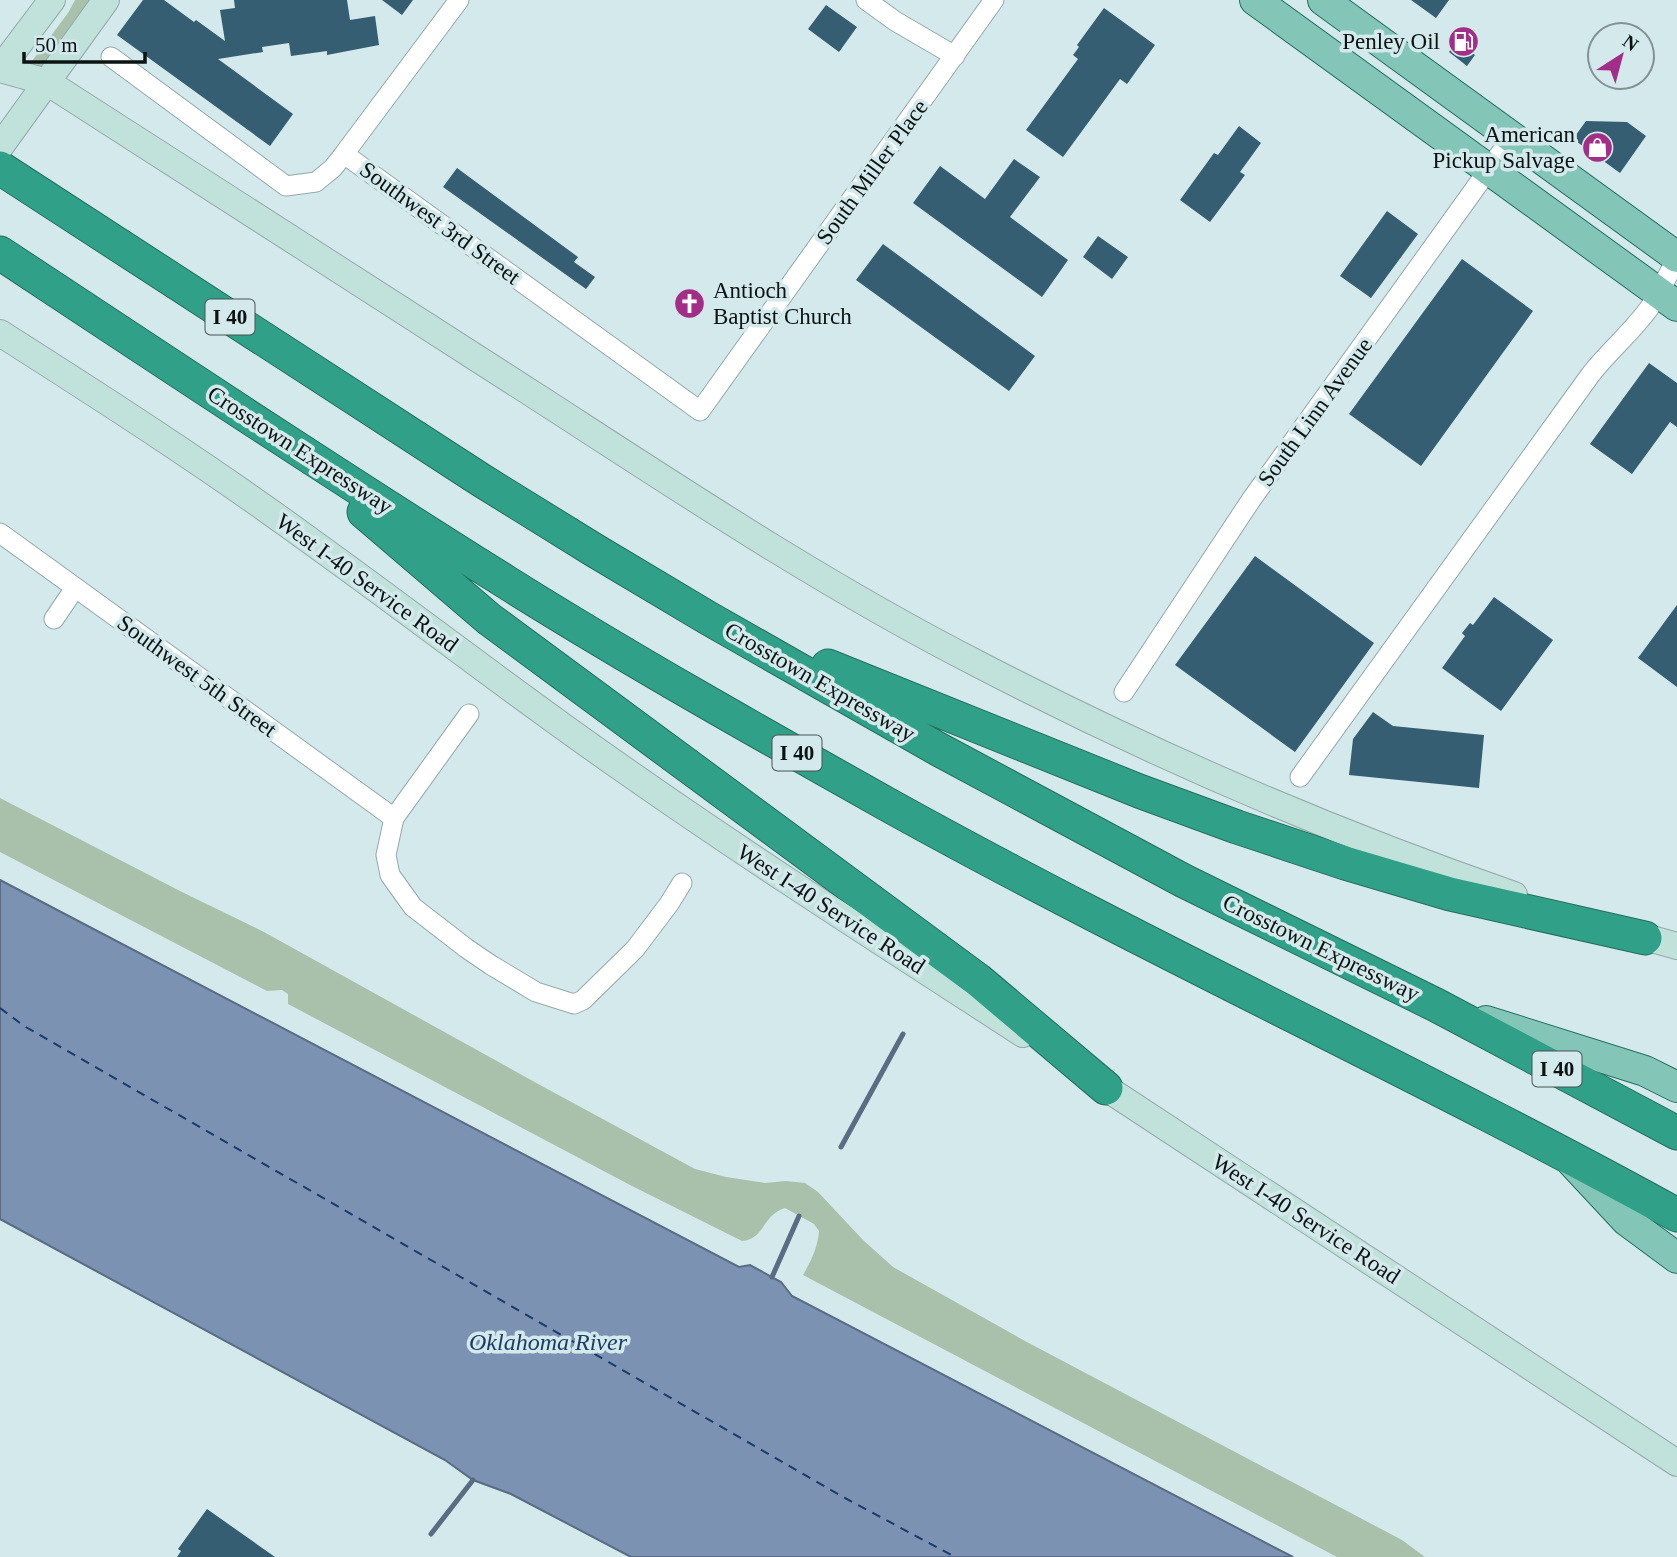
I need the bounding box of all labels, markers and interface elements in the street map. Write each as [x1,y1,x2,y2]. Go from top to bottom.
scale bar [24,21,145,65]
north arrow [1586,21,1656,91]
fuel station icon: Penley Oil [1446,24,1480,58]
place label: Penley Oil [1342,29,1440,54]
text: N [1619,30,1643,55]
text: 50 m [35,33,78,57]
street label: South Miller Place [811,95,933,249]
place label: American Pickup Salvage [1433,122,1575,173]
shop icon: American Pickup Salvage [1581,130,1615,164]
street label: Southwest 3rd Street [355,157,525,290]
place label: Antioch Baptist Church [713,278,852,329]
church icon: Antioch Baptist Church [673,286,707,320]
road number: I 40 [205,300,254,334]
street label: South Linn Avenue [1253,333,1377,491]
street label: Crosstown Expressway [203,381,398,519]
street label: West I-40 Service Road [271,509,463,658]
street label: Southwest 5th Street [113,610,282,742]
street label: Crosstown Expressway [721,617,920,747]
road number: I 40 [772,736,822,770]
street label: West I-40 Service Road [733,839,930,979]
street label: Crosstown Expressway [1219,890,1424,1007]
road number: I 40 [1532,1052,1582,1086]
street label: West I-40 Service Road [1208,1149,1405,1289]
water label: Oklahoma River [469,1329,628,1355]

